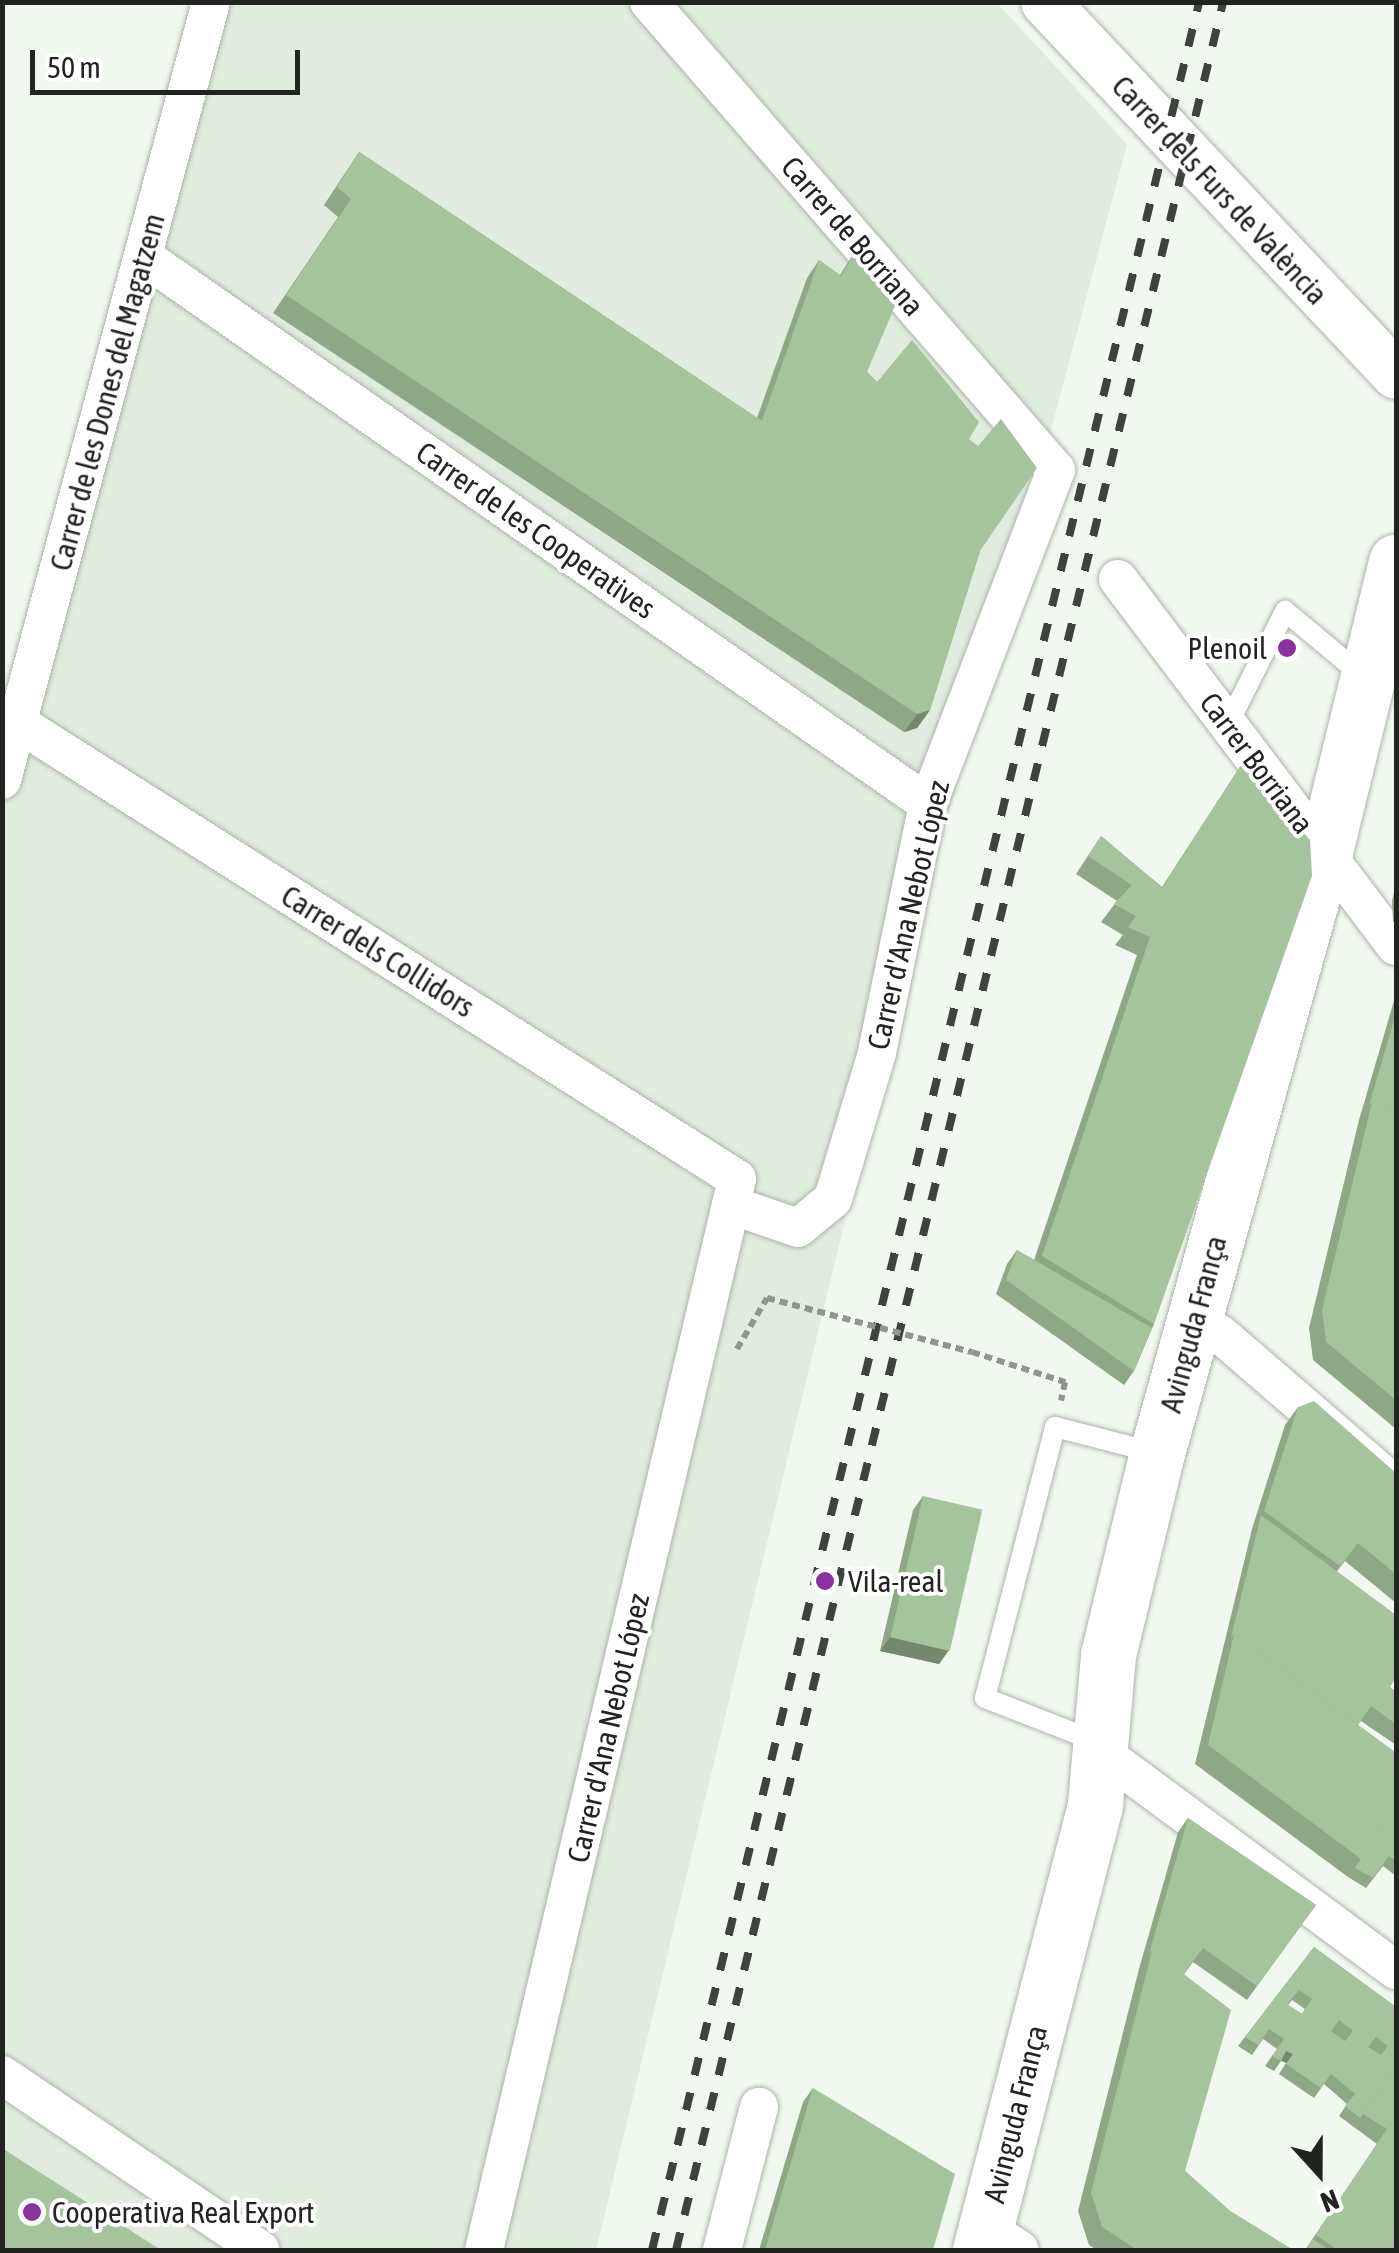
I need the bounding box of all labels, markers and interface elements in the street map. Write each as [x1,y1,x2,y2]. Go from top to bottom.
scale bar [35,30,305,92]
text: 50 m [47,50,101,84]
street label: Carrer dels Furs de València [1105,68,1335,312]
street label: Carrer de Borriana [774,149,932,323]
street label: Carrer de les Dones del Magatzem [42,210,172,574]
street label: Carrer de les Cooperatives [410,434,662,626]
place label: Plenoil [1188,630,1267,666]
marker: Plenoil [1276,637,1298,659]
street label: Carrer Borriana [1192,685,1322,841]
street label: Carrer d'Ana Nebot López [860,777,956,1053]
street label: Carrer dels Collidors [275,877,481,1025]
street label: Avinguda França [1152,1232,1234,1416]
place label: Vila-real [848,1563,943,1599]
marker: Vila-real [812,1568,838,1594]
street label: Carrer d'Ana Nebot López [560,1590,656,1866]
street label: Avinguda França [976,2022,1054,2206]
north arrow [1269,2123,1369,2223]
text: N [1316,2183,1343,2219]
place label: Cooperativa Real Export [52,2194,314,2230]
marker: Cooperativa Real Export [21,2201,43,2223]

